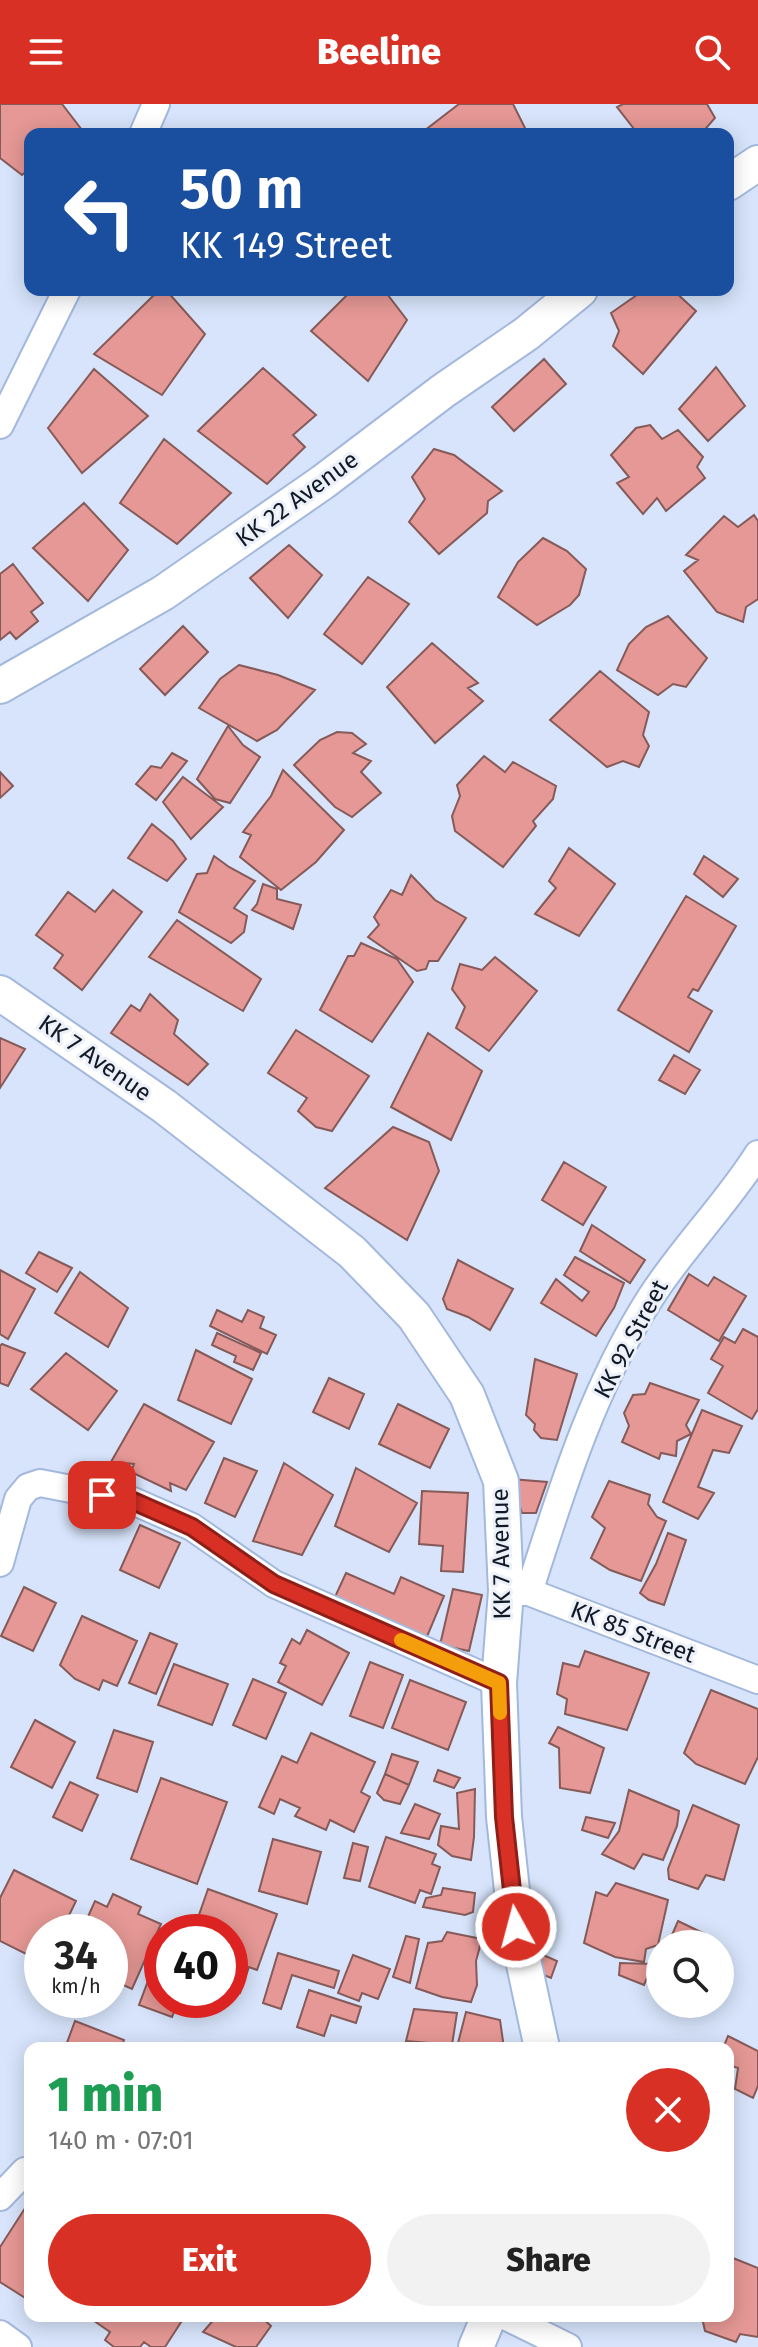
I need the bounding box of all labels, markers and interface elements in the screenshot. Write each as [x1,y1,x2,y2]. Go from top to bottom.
icon: menu [24,30,68,74]
text: Beeline [317,30,441,74]
icon: search [690,30,734,74]
text: 50 m [180,156,303,223]
icon: left [48,160,152,264]
text: KK 149 Street [180,224,392,268]
street label: KK 22 Avenue [230,445,364,553]
street label: KK 7 Avenue [33,1009,157,1107]
street label: KK 92 Street [588,1275,674,1403]
pin [68,1461,136,1529]
icon: arrive [80,1473,124,1517]
street label: KK 7 Avenue [486,1488,516,1620]
street label: KK 85 Street [567,1595,700,1669]
position arrow [474,1885,558,1969]
speed limit sign: 40 [144,1914,248,2018]
map controls [646,1930,734,2018]
button: search [646,1930,734,2018]
text: 34 [54,1932,98,1980]
text: km/h [51,1974,101,1998]
text: 1 min [48,2066,163,2124]
button: close [626,2068,710,2152]
text: 140 m · 07:01 [48,2125,194,2156]
button: Exit [48,2214,371,2306]
button: Share [387,2214,710,2306]

